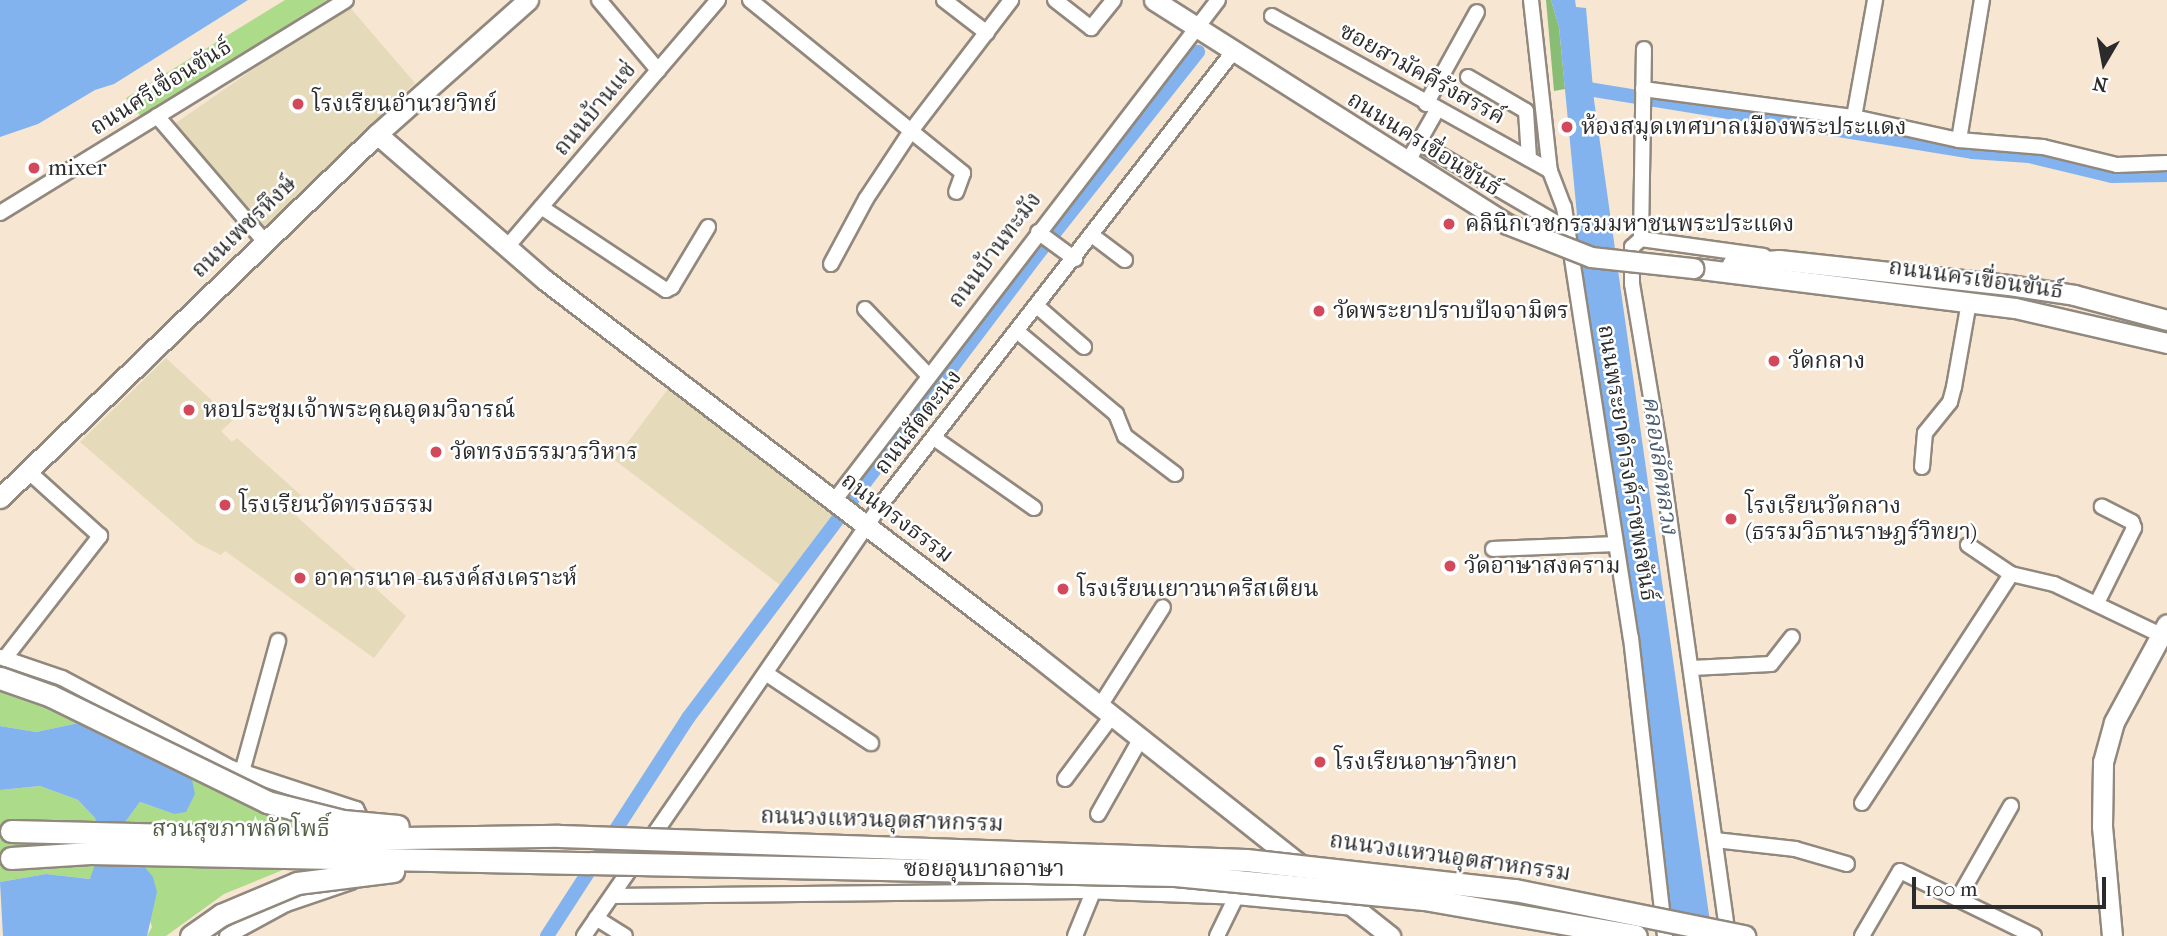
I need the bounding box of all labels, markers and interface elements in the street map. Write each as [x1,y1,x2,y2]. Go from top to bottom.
street label: ซอยสามัคคีรังสรรค์ [1334,17,1510,131]
north arrow [2069,28,2139,98]
street label: ถนนศรีเขื่อนขันธ์ [85,32,237,142]
street label: ถนนบ้านแซ่ [548,56,642,162]
text: N [2091,72,2109,96]
street label: ถนนนครเขื่อนขันธ์ [1342,86,1506,202]
place label: โรงเรียนอำนวยวิทย์ [312,90,497,118]
marker: โรงเรียนอำนวยวิทย์ [290,96,306,112]
place label: ห้องสมุดเทศบาลเมืองพระประแดง [1581,113,1907,141]
marker: ห้องสมุดเทศบาลเมืองพระประแดง [1559,119,1575,135]
place label: mixer [48,154,107,182]
marker: mixer [26,160,42,176]
street label: ถนนเพชรหึงษ์ [186,170,302,284]
street label: ถนนบ้านทะมัง [943,187,1047,313]
place label: คลินิกเวชกรรมมหาชนพระประแดง [1465,210,1794,238]
marker: คลินิกเวชกรรมมหาชนพระประแดง [1439,214,1459,234]
street label: ถนนนครเขื่อนขันธ์ [1887,253,2065,305]
place label: วัดพระยาปราบปัจจามิตร [1333,297,1569,325]
marker: วัดพระยาปราบปัจจามิตร [1311,303,1327,319]
street label: ถนนพระยาดำรงค์ราชพลขันธ์ [1591,323,1663,603]
place label: วัดกลาง [1788,347,1865,375]
marker: วัดกลาง [1766,353,1782,369]
street label: ถนนสัตตะนง [868,364,968,480]
water label: คลองลัดหลวง [1636,394,1684,536]
place label: หอประชุมเจ้าพระคุณอุดมวิจารณ์ [203,396,515,424]
marker: หอประชุมเจ้าพระคุณอุดมวิจารณ์ [181,402,197,418]
place label: วัดทรงธรรมวรวิหาร [450,438,638,466]
marker: วัดทรงธรรมวรวิหาร [428,444,444,460]
street label: ถนนทรงธรรม [835,467,959,569]
place label: โรงเรียนวัดทรงธรรม [239,491,433,519]
place label: โรงเรียนวัดกลาง (ธรรมวิธานราษฎร์วิทยา) [1745,492,1977,546]
marker: โรงเรียนวัดทรงธรรม [217,497,233,513]
marker: โรงเรียนวัดกลาง (ธรรมวิธานราษฎร์วิทยา) [1723,511,1739,527]
place label: วัดอาษาสงคราม [1464,552,1620,580]
marker: วัดอาษาสงคราม [1442,558,1458,574]
place label: อาคารนาค-ณรงค์สงเคราะห์ [314,564,577,592]
marker: อาคารนาค-ณรงค์สงเคราะห์ [292,570,308,586]
place label: โรงเรียนเยาวนาคริสเตียน [1077,575,1319,603]
marker: โรงเรียนเยาวนาคริสเตียน [1055,581,1071,597]
place label: โรงเรียนอาษาวิทยา [1334,748,1518,776]
marker: โรงเรียนอาษาวิทยา [1312,754,1328,770]
street label: ถนนวงแหวนอุตสาหกรรม [760,802,1004,838]
park label: สวนสุขภาพลัดโพธิ์ [152,815,330,843]
street label: ถนนวงแหวนอุตสาหกรรม [1328,826,1572,888]
street label: ซอยอุนบาลอาษา [903,855,1065,883]
scale bar [1915,862,2109,906]
text: 100 m [1925,877,1978,901]

